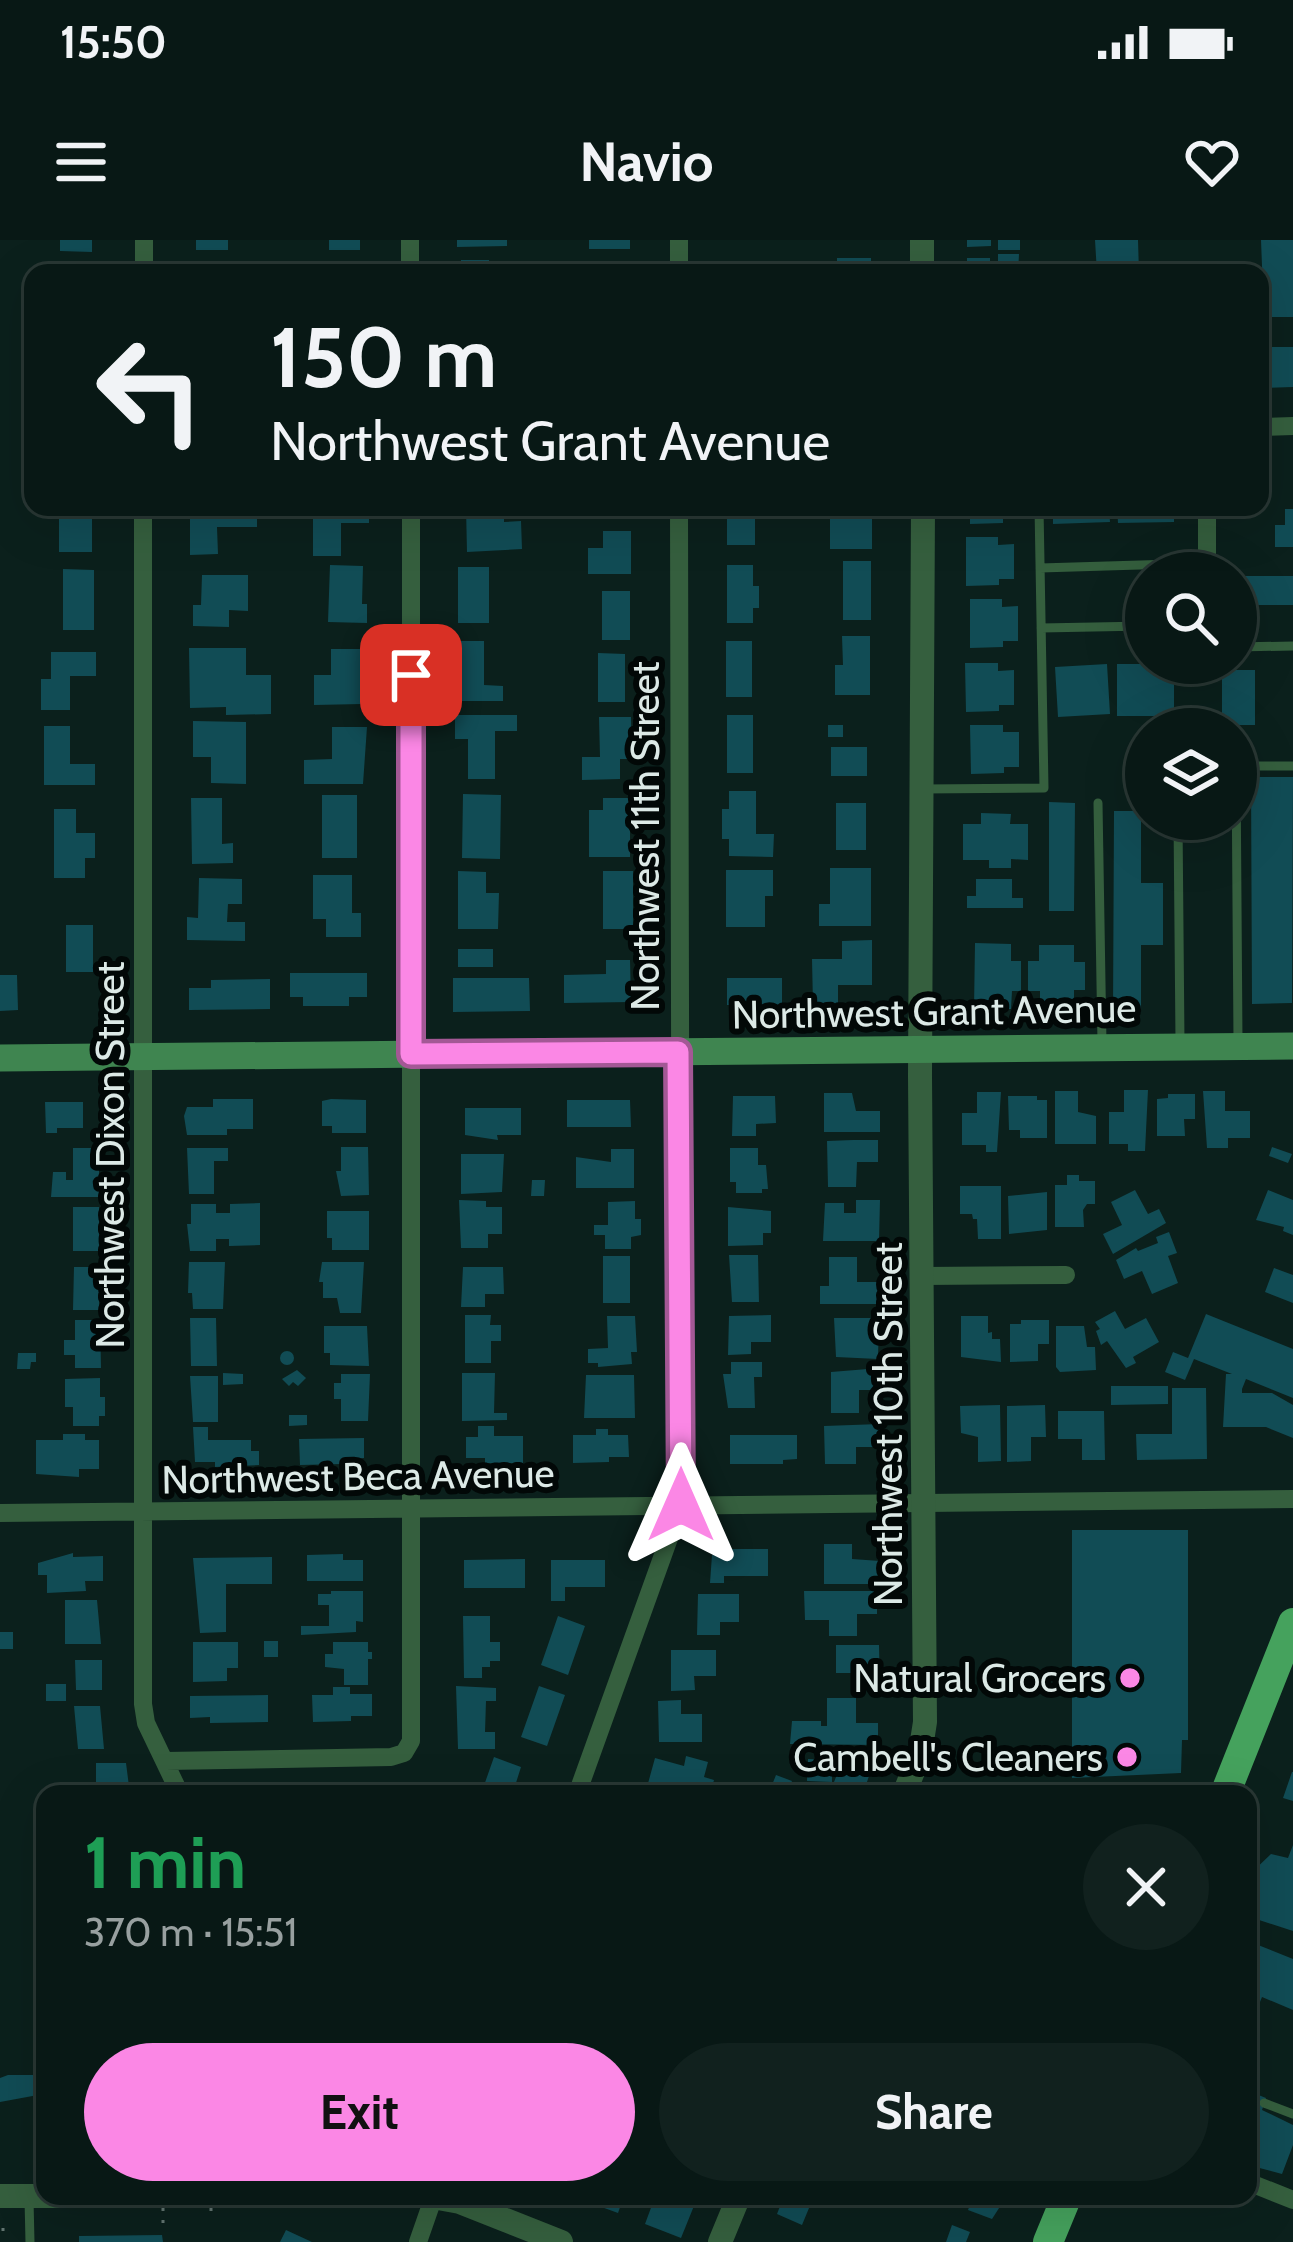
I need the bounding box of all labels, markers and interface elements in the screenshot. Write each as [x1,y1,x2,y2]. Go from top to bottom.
text: 15:50 [60,15,167,69]
icon: menu [48,129,114,195]
text: Navio [579,129,714,195]
icon: heart [1179,129,1245,195]
text: 150 m [270,306,497,408]
icon: left [72,312,228,468]
text: Northwest Grant Avenue [270,408,830,474]
map controls [1125,552,1257,840]
button: search [1125,552,1257,684]
pin [360,624,462,726]
icon: arrive [378,642,444,708]
street label: Northwest 11th Street [621,661,669,1011]
button: layers [1125,708,1257,840]
street label: Northwest Dixon Street [86,961,134,1349]
street label: Northwest Grant Avenue [731,983,1137,1039]
street label: Northwest 10th Street [864,1242,912,1606]
position arrow [618,1442,744,1568]
street label: Northwest Beca Avenue [161,1449,555,1503]
place label: Natural Grocers [853,1654,1106,1702]
marker: Natural Grocers [1117,1665,1143,1691]
place label: Cambell's Cleaners [793,1733,1103,1781]
marker: Cambell's Cleaners [1114,1744,1140,1770]
text: 1 min [84,1819,246,1906]
button: close [1083,1824,1209,1950]
text: 370 m · 15:51 [84,1908,297,1956]
button: Exit [84,2043,635,2181]
button: Share [659,2043,1209,2181]

